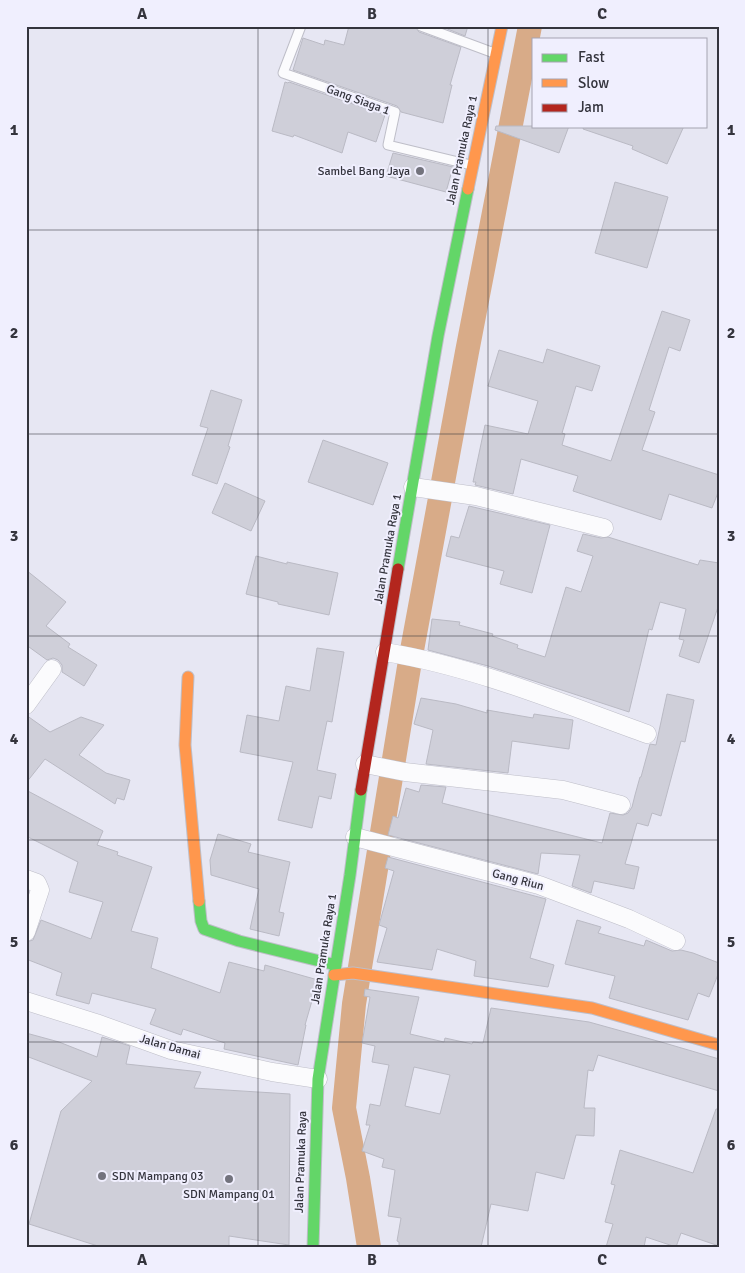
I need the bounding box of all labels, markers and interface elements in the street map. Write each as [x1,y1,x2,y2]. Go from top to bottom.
text: A [137,4,148,24]
text: B [367,4,377,24]
text: C [597,4,607,24]
legend [532,38,708,128]
text: Fast [578,48,605,66]
text: Slow [578,74,609,92]
street label: Gang Siaga 1 [324,82,392,118]
street label: Jalan Pramuka Raya 1 [443,94,481,206]
text: Jam [578,98,604,116]
text: 1 [10,120,19,140]
text: 1 [727,120,736,140]
place label: Sambel Bang Jaya [318,164,410,179]
marker: Sambel Bang Jaya [414,165,426,177]
text: 2 [10,323,18,343]
text: 2 [727,323,735,343]
street label: Jalan Pramuka Raya 1 [371,493,405,605]
text: 3 [10,526,18,546]
text: 3 [727,526,735,546]
text: 4 [10,729,19,749]
text: 4 [727,729,736,749]
street label: Gang Riun [491,866,545,894]
street label: Jalan Pramuka Raya 1 [308,893,340,1005]
text: 5 [10,932,18,952]
text: 5 [727,932,735,952]
street label: Jalan Damai [138,1031,202,1063]
street label: Jalan Pramuka Raya [292,1111,310,1213]
text: 6 [10,1135,19,1155]
text: 6 [727,1135,736,1155]
place label: SDN Mampang 03 [112,1169,204,1184]
marker: SDN Mampang 03 [96,1170,108,1182]
marker: SDN Mampang 01 [223,1173,235,1185]
place label: SDN Mampang 01 [183,1187,275,1202]
text: A [137,1250,148,1270]
text: B [367,1250,377,1270]
text: C [597,1250,607,1270]

